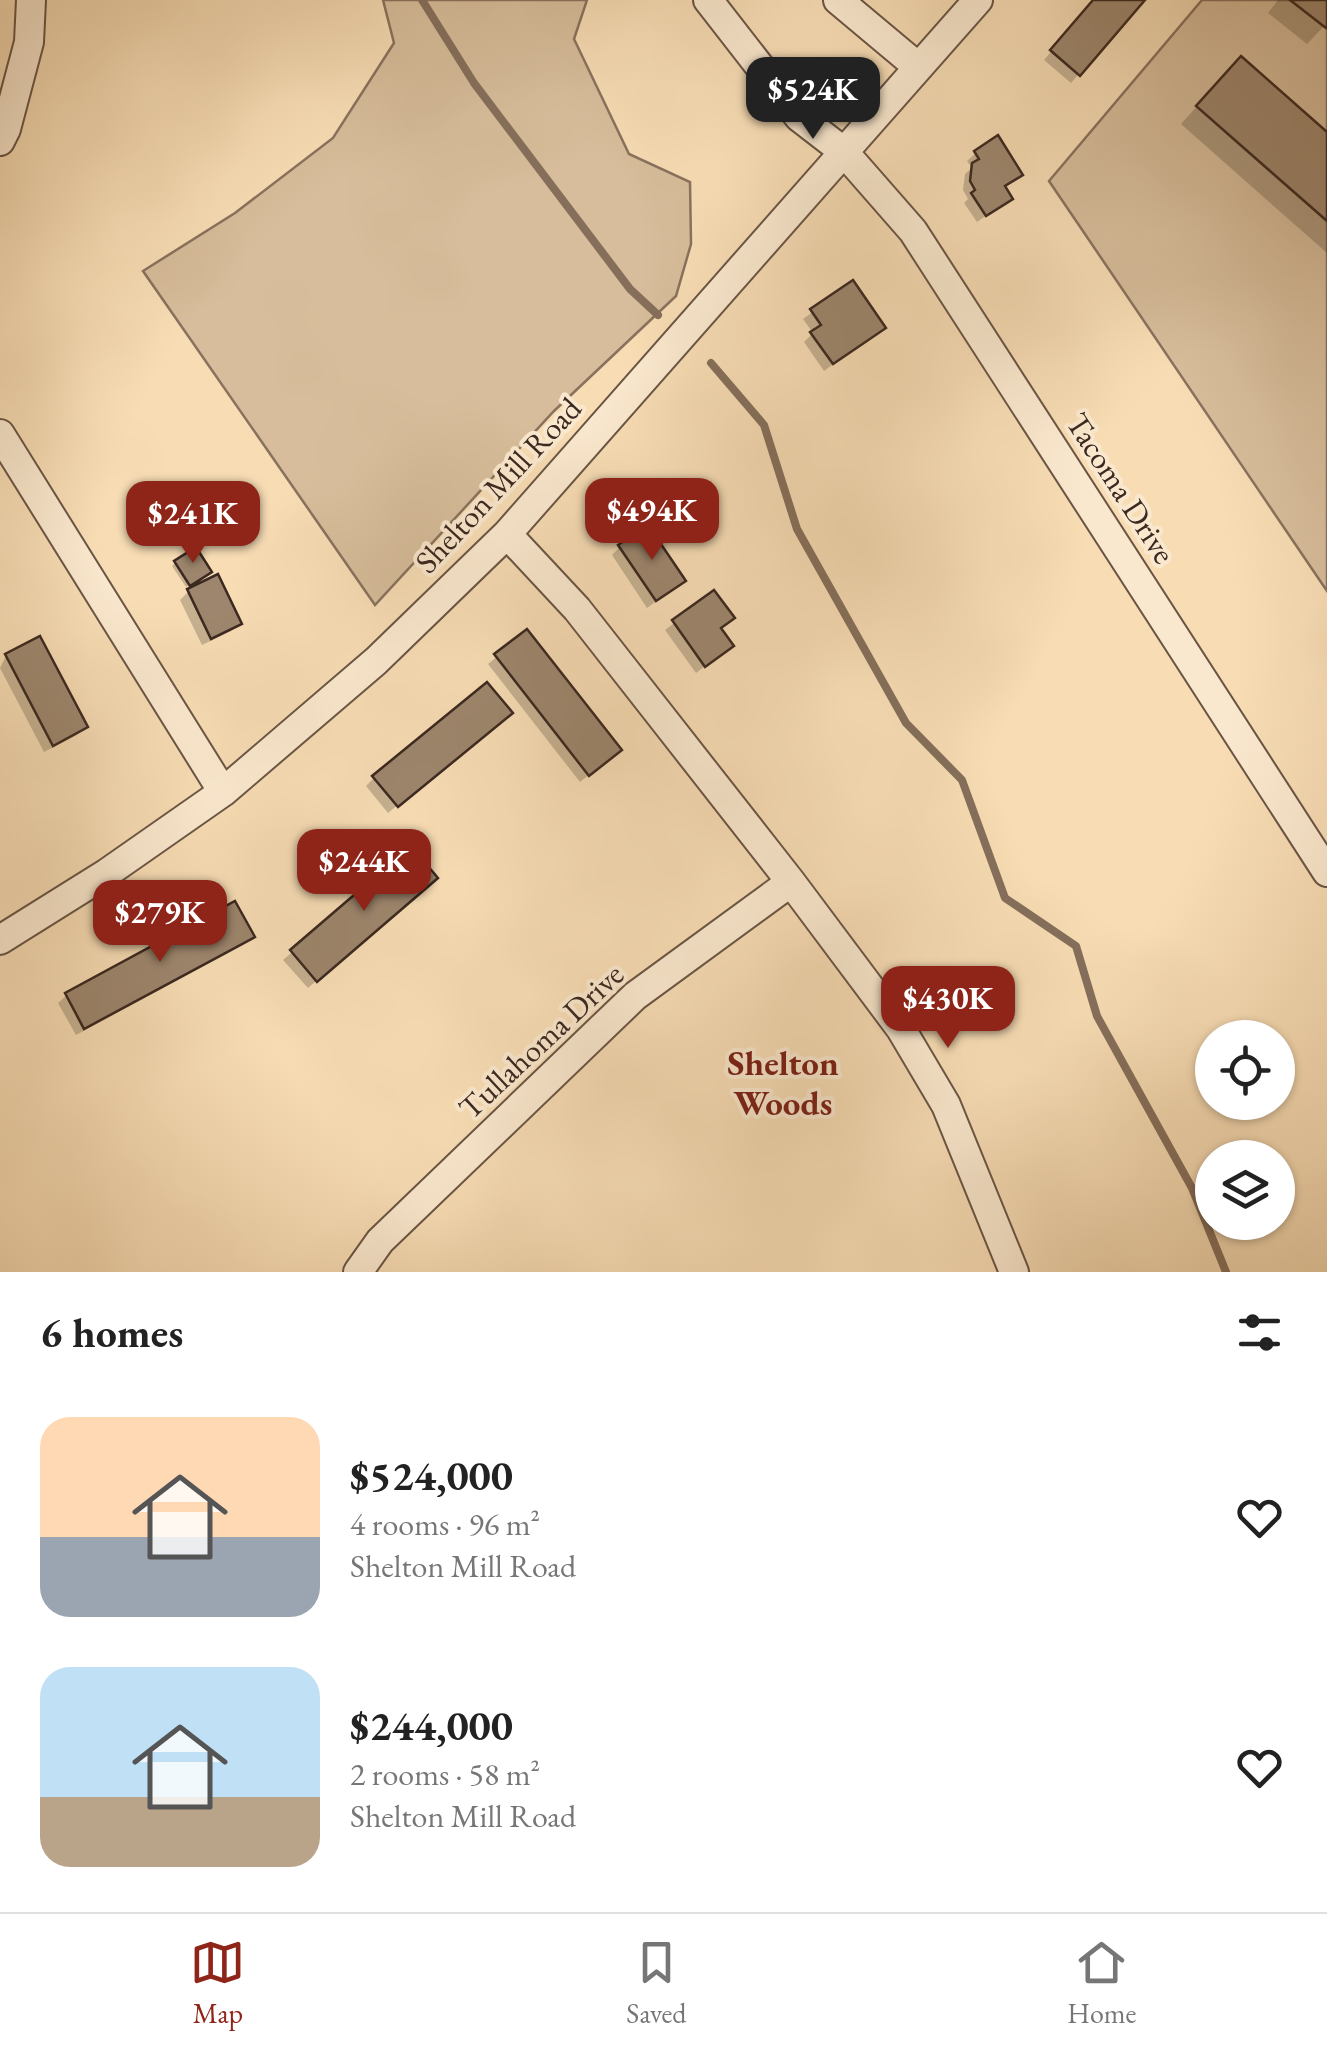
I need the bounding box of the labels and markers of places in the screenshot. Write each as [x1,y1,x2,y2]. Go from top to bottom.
pin: $524K [743,57,883,142]
pin: $494K [582,478,722,563]
pin: $241K [123,481,263,566]
pin: $244K [294,829,434,914]
pin: $279K [90,880,230,965]
pin: $430K [878,966,1018,1051]

